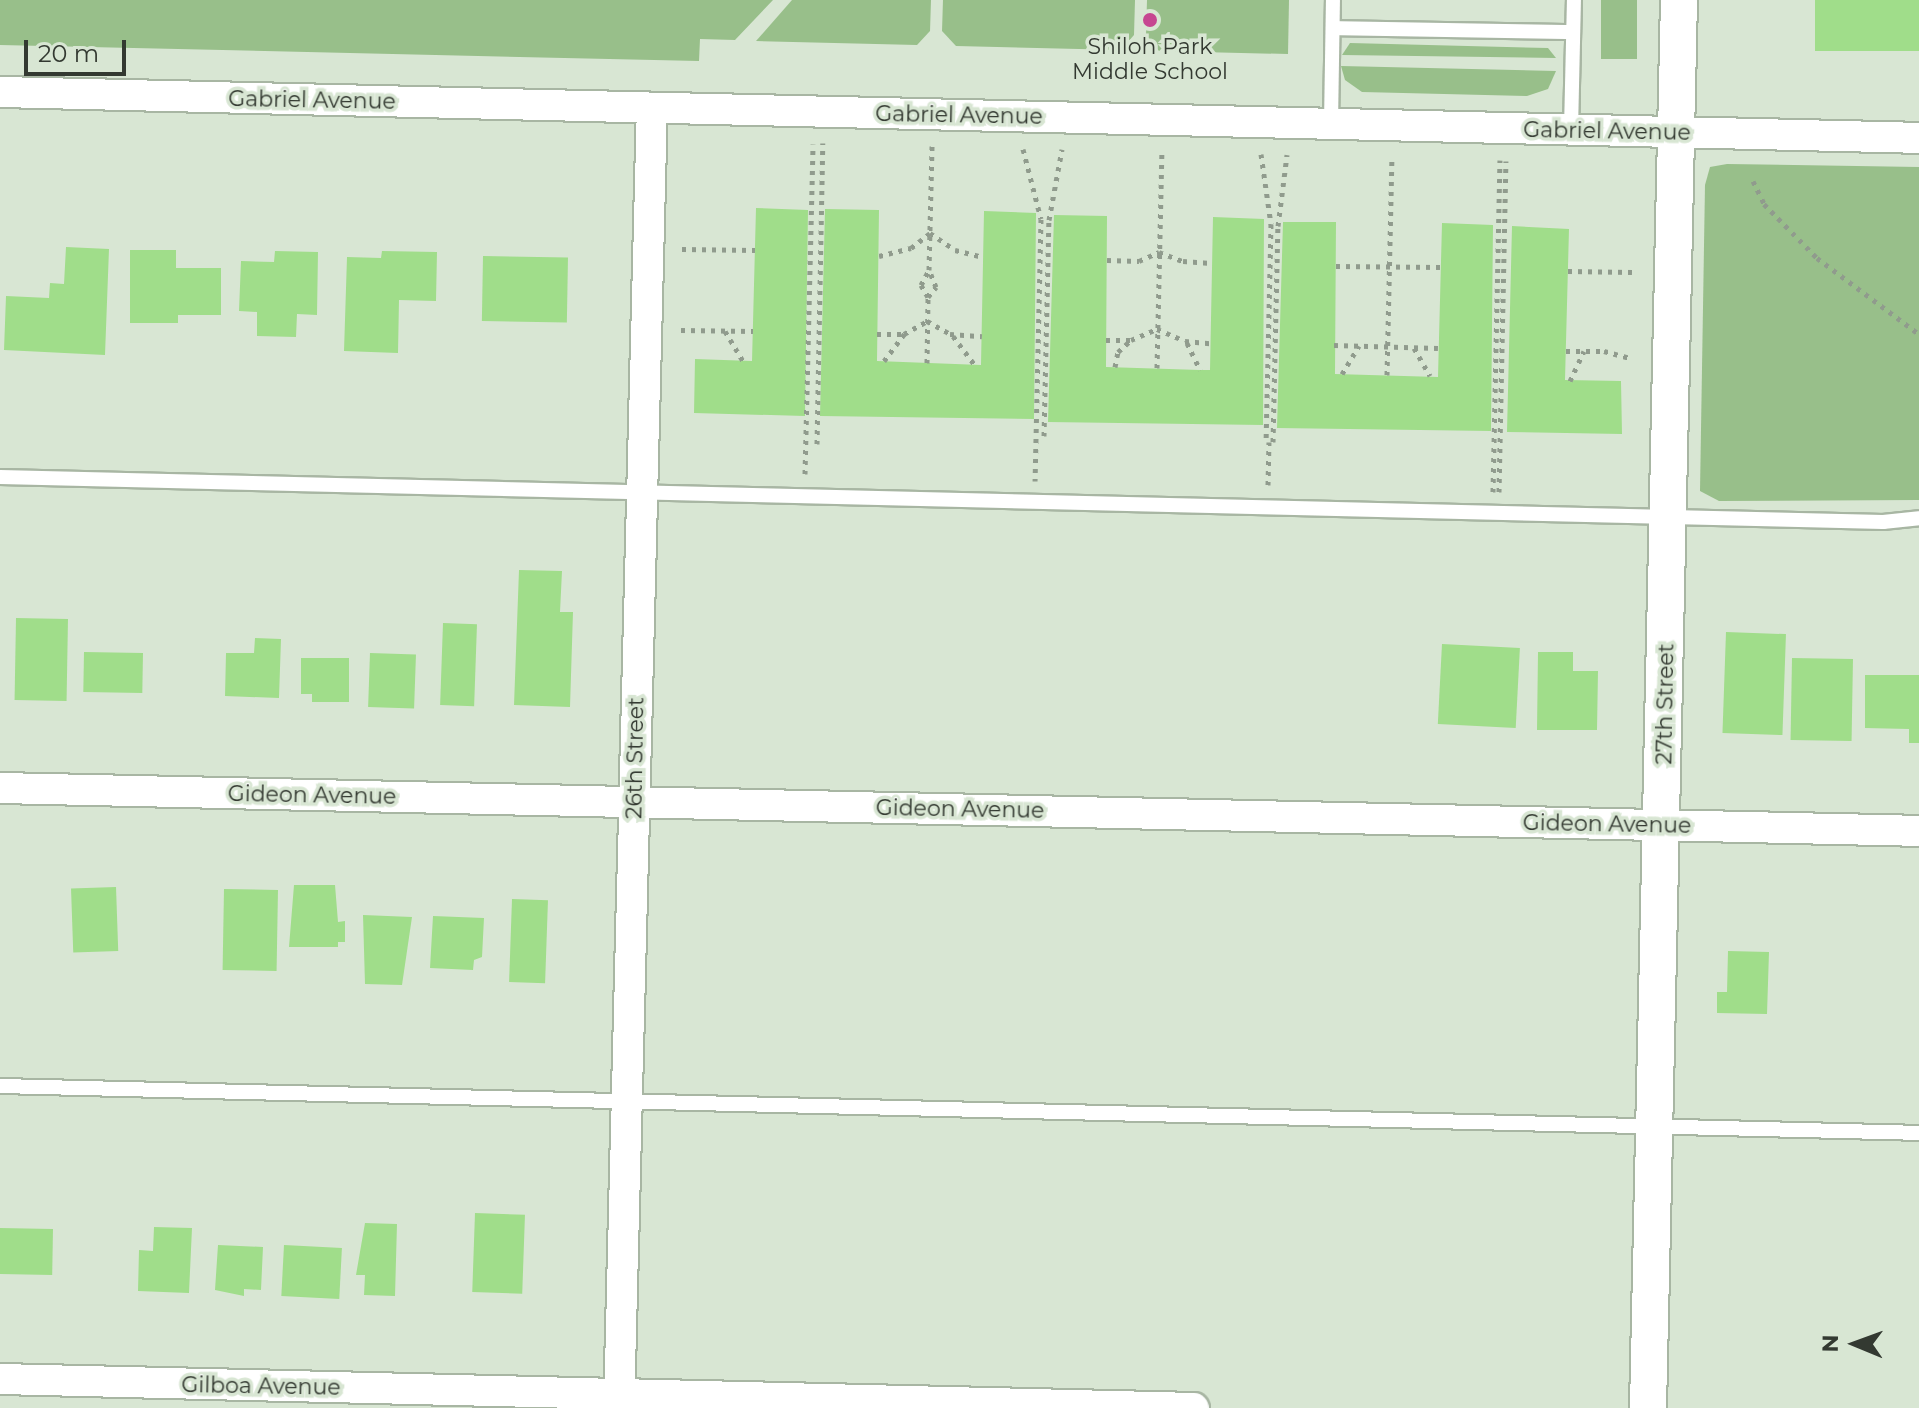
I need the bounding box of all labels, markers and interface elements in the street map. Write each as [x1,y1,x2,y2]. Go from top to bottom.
marker: Shiloh Park Middle School [1141,11,1159,29]
scale bar [28,24,130,74]
place label: Shiloh Park Middle School [1072,33,1228,84]
text: 20 m [38,39,99,68]
street label: Gabriel Avenue [228,85,396,115]
street label: Gabriel Avenue [875,100,1043,130]
street label: Gabriel Avenue [1523,116,1691,146]
street label: 27th Street [1651,643,1679,765]
street label: 26th Street [621,697,649,819]
street label: Gideon Avenue [227,780,397,810]
street label: Gideon Avenue [875,794,1045,824]
street label: Gideon Avenue [1522,809,1692,839]
north arrow [1815,1304,1895,1384]
text: N [1817,1334,1844,1353]
street label: Gilboa Avenue [181,1371,341,1401]

